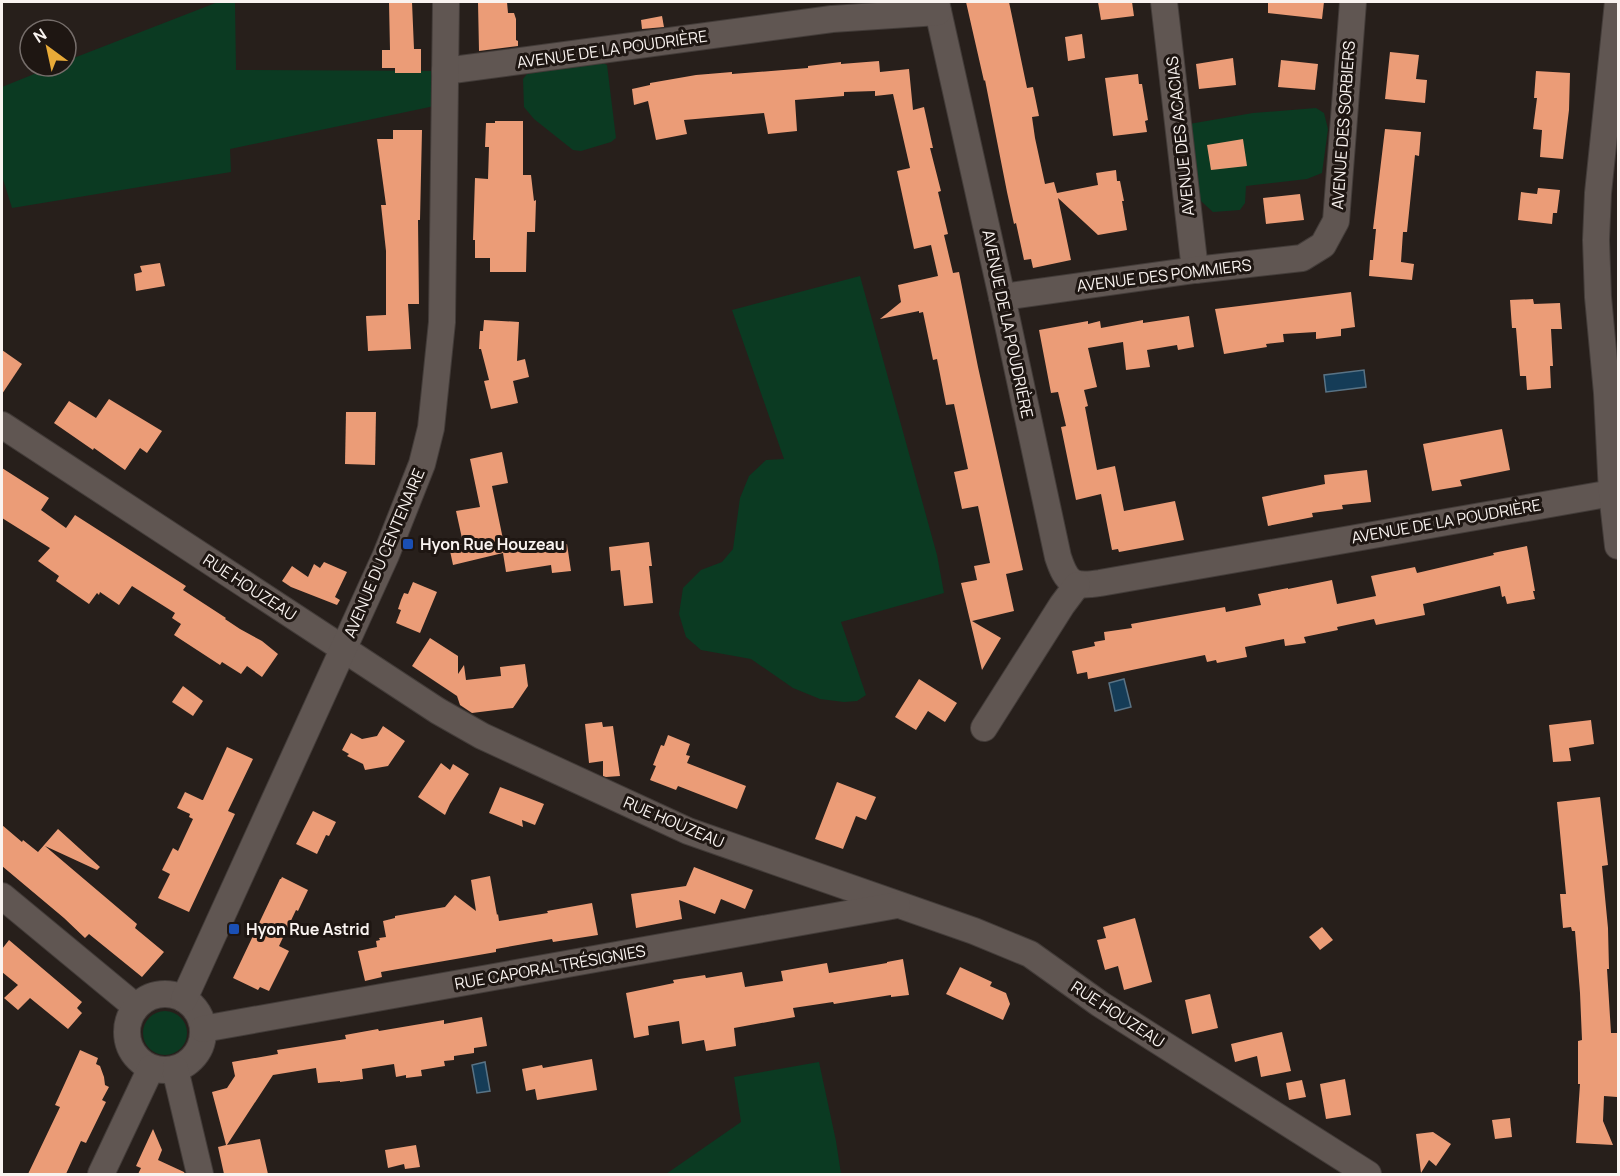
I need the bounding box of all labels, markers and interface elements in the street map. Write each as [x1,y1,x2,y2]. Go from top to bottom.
north arrow [18,18,78,78]
text: N [29,23,51,48]
street label: AVENUE DE LA POUDRIÈRE [515,25,709,73]
street label: AVENUE DES SORBIERS [1326,40,1360,210]
street label: AVENUE DES ACACIAS [1161,55,1199,217]
street label: AVENUE DE LA POUDRIÈRE [977,228,1039,420]
street label: AVENUE DES POMMIERS [1075,253,1253,297]
street label: AVENUE DU CENTENAIRE [338,465,430,641]
street label: AVENUE DE LA POUDRIÈRE [1349,493,1543,549]
place label: Hyon Rue Houzeau [420,533,565,555]
marker: Hyon Rue Houzeau [401,537,415,551]
street label: RUE HOUZEAU [199,549,301,625]
street label: RUE HOUZEAU [620,791,728,853]
place label: Hyon Rue Astrid [246,918,370,940]
marker: Hyon Rue Astrid [227,922,241,936]
street label: RUE CAPORAL TRÉSIGNIES [453,939,647,995]
street label: RUE HOUZEAU [1067,976,1169,1052]

